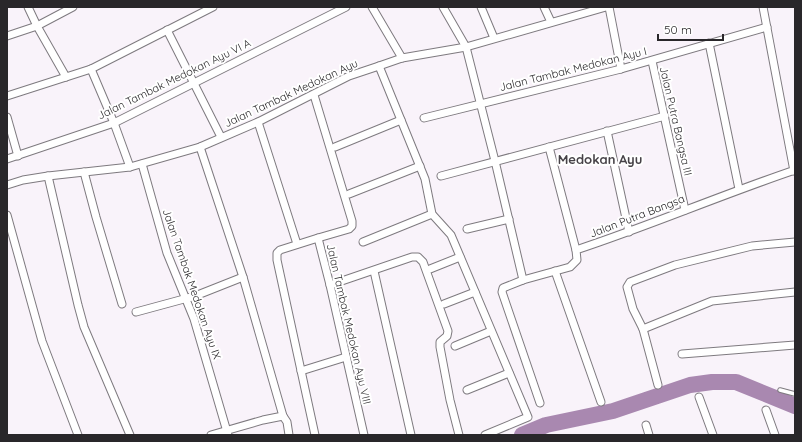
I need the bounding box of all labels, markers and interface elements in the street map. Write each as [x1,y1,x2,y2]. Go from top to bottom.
scale bar [658,16,723,42]
text: 50 m [664,22,692,37]
street label: Jalan Tambak Medokan Ayu VI A [95,36,253,122]
street label: Jalan Tambak Medokan Ayu I [498,44,648,94]
street label: Jalan Tambak Medokan Ayu [222,56,360,130]
street label: Jalan Putra Bangsa III [657,65,695,177]
district label: Medokan Ayu [558,151,642,167]
street label: Jalan Putra Bangsa [588,191,686,241]
street label: Jalan Tambak Medokan Ayu IX [160,207,224,361]
street label: Jalan Tambak Medokan Ayu VIII [324,242,374,406]

